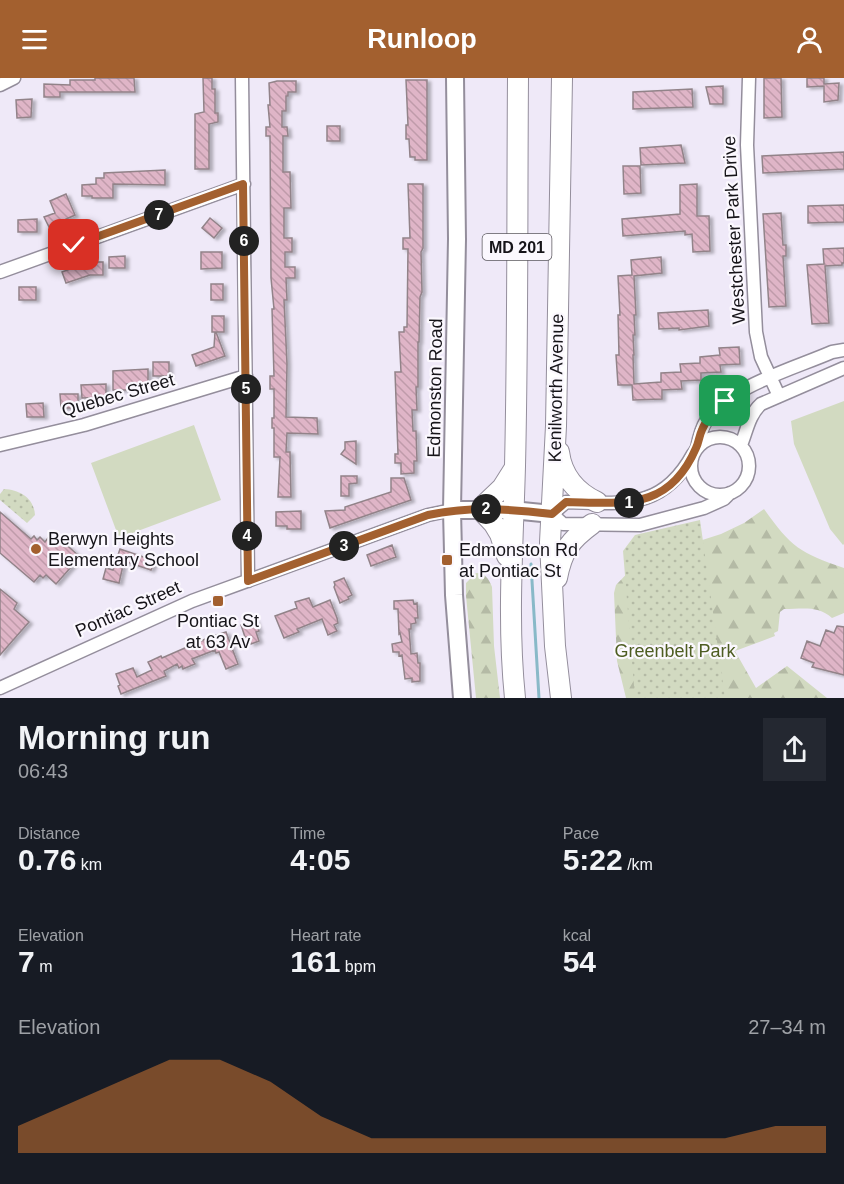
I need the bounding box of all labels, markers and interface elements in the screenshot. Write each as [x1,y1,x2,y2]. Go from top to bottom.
icon: menu [18,23,51,56]
icon: person [793,23,826,56]
text: Runloop [367,24,477,54]
street label: Westchester Park Drive [719,135,749,325]
pin: 7 [144,200,174,230]
text: 7 [155,206,163,223]
pin [48,219,99,270]
pin: 6 [229,226,259,256]
icon: check [57,228,90,261]
text: 6 [240,232,248,249]
road number: MD 201 [482,234,552,260]
street label: Kenilworth Avenue [545,313,567,463]
street label: Edmonston Road [424,318,446,458]
street label: Quebec Street [59,369,177,421]
pin: 5 [231,374,261,404]
pin [699,375,750,426]
text: 5 [242,380,250,397]
icon: arrive [708,384,741,417]
pin: 1 [614,488,644,518]
pin: 2 [471,494,501,524]
text: 1 [625,494,633,511]
text: 2 [482,500,490,517]
pin: 4 [232,521,262,551]
text: 4 [243,527,251,544]
place label: Berwyn Heights Elementary School [48,529,199,570]
pin: 3 [329,531,359,561]
text: 3 [340,537,348,554]
place label: Edmonston Rd at Pontiac St [459,540,578,581]
marker: Berwyn Heights Elementary School [29,542,43,556]
marker: Edmonston Rd at Pontiac St [440,553,454,567]
street label: Pontiac Street [72,577,184,641]
marker: Pontiac St at 63 Av [211,594,225,608]
place label: Pontiac St at 63 Av [177,611,259,652]
park label: Greenbelt Park [614,641,737,661]
button: share [763,718,826,781]
text: Morning run [18,719,210,756]
text: 06:43 [18,760,68,782]
text: Distance [18,825,80,842]
text: Time [290,825,325,842]
text: Pace [563,825,599,842]
text: 0.76 [18,843,76,876]
text: 4:05 [290,843,350,876]
text: 5:22 [563,843,623,876]
text: km [76,856,102,873]
text: /km [623,856,653,873]
text: Elevation [18,927,84,944]
text: Heart rate [290,927,361,944]
text: kcal [563,927,591,944]
text: 7 [18,945,35,978]
text: 161 [290,945,340,978]
text: 54 [563,945,596,978]
text: m [35,958,52,975]
text: bpm [340,958,376,975]
text: Elevation [18,1016,100,1038]
text: 27–34 m [748,1016,826,1038]

